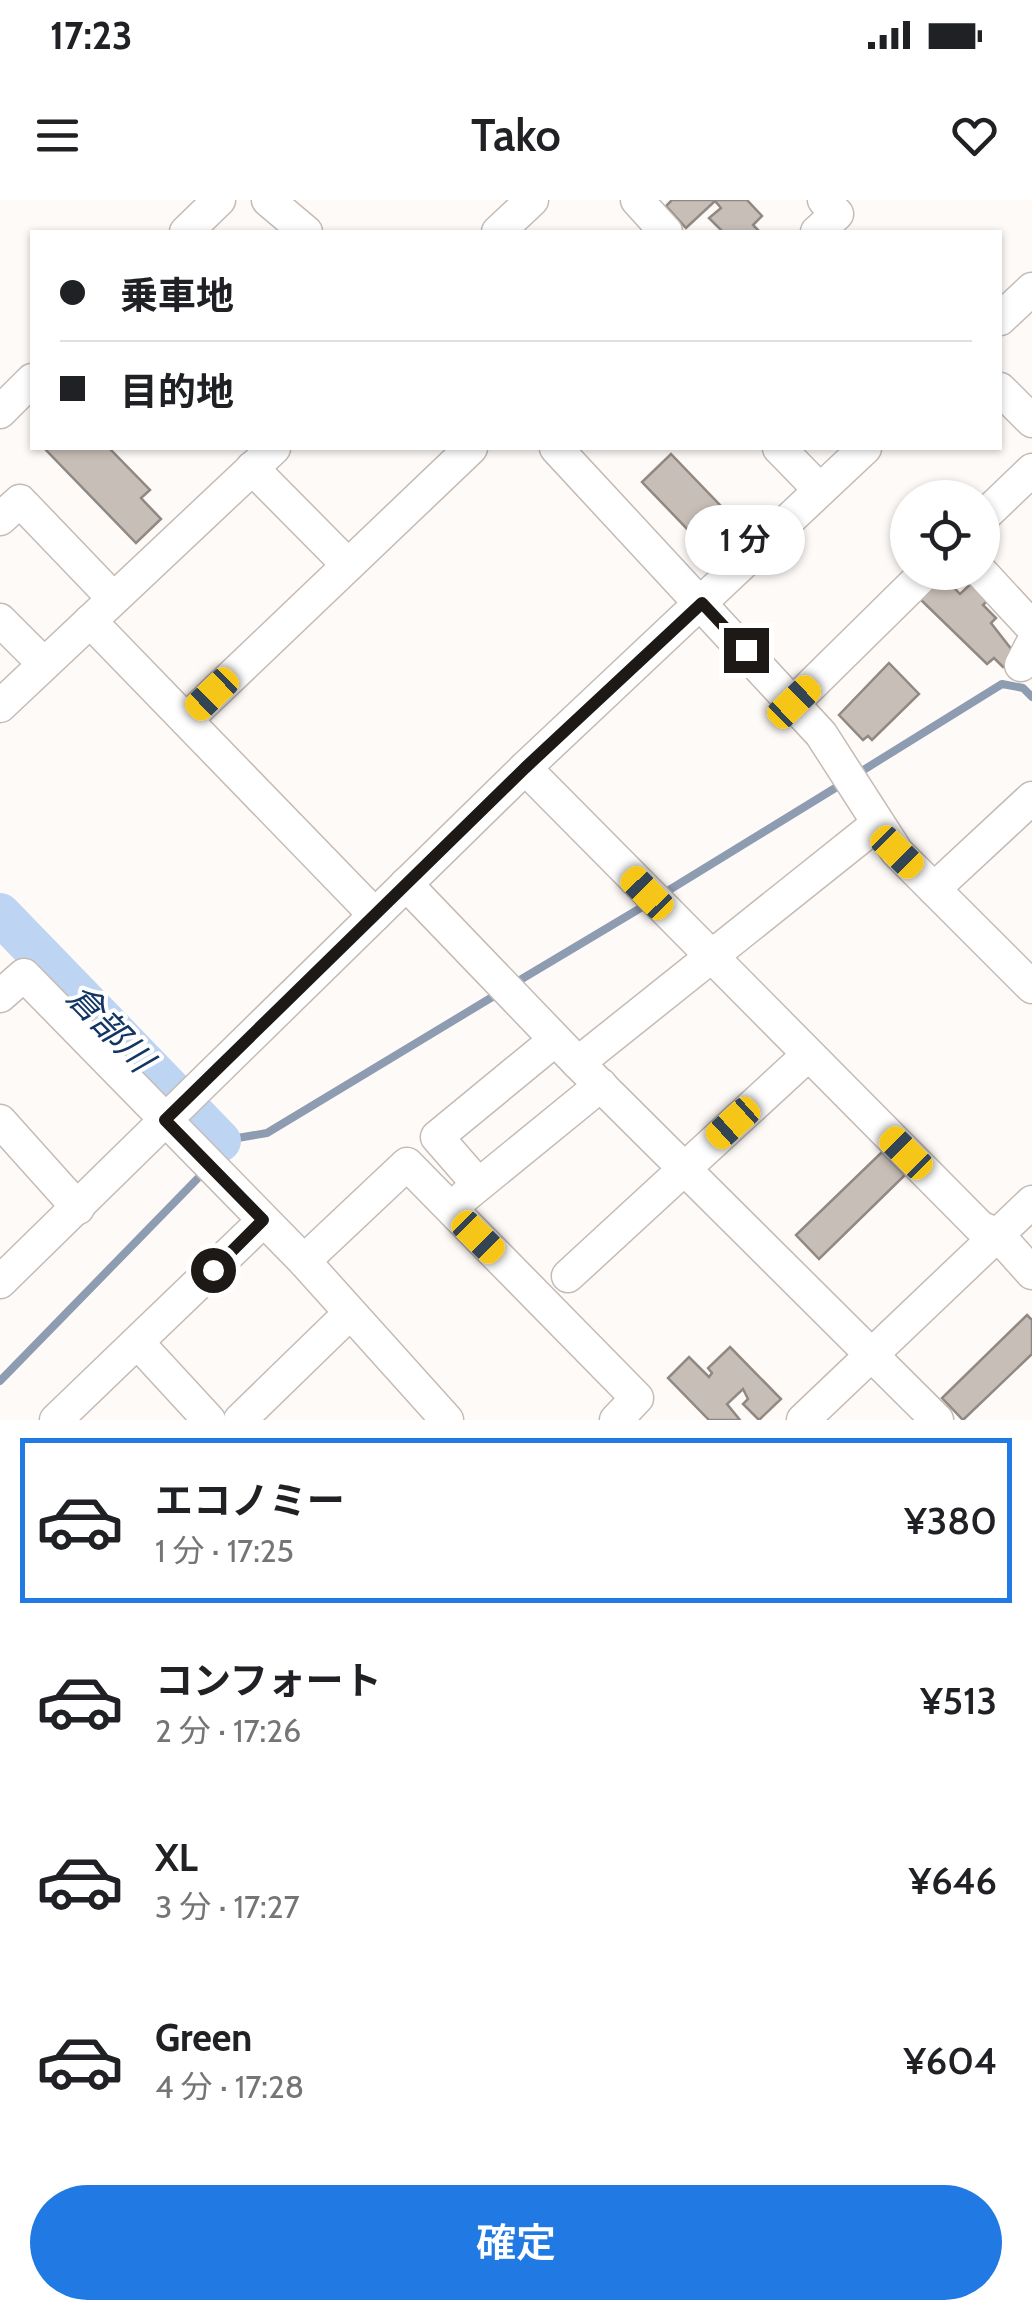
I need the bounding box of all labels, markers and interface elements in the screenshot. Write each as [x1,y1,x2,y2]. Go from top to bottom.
text: 17:23 [50,12,132,59]
icon: menu [30,108,85,163]
text: Tako [471,108,561,162]
icon: heart [947,108,1002,163]
text: 乗車地 [120,272,234,319]
text: 目的地 [120,368,234,415]
map controls [890,480,1000,590]
button: locate [890,480,1000,590]
callout: 1 分 [686,505,806,575]
text: 1 分 [720,520,770,559]
route end [724,628,769,673]
car [180,662,244,726]
car [762,670,826,734]
car [865,820,929,884]
car [615,861,679,925]
water label: 倉部川 [58,975,165,1083]
car [701,1092,765,1154]
car [874,1121,938,1185]
car [446,1205,510,1269]
route start [191,1248,236,1293]
icon: car [35,1476,125,1566]
text: エコノミー [155,1477,345,1524]
text: ¥380 [904,1497,997,1544]
text: 1 分 · 17:25 [155,1531,294,1570]
icon: car [35,1656,125,1746]
text: コンフォート [155,1657,382,1704]
text: ¥513 [920,1677,997,1724]
text: 2 分 · 17:26 [155,1711,301,1750]
text: XL [155,1834,198,1881]
icon: car [35,1836,125,1926]
text: ¥646 [909,1857,997,1904]
text: 3 分 · 17:27 [155,1887,300,1926]
text: Green [155,2014,252,2061]
icon: car [35,2016,125,2106]
text: ¥604 [903,2037,997,2084]
text: 4 分 · 17:28 [155,2067,304,2106]
button: 確定 [30,2185,1002,2300]

